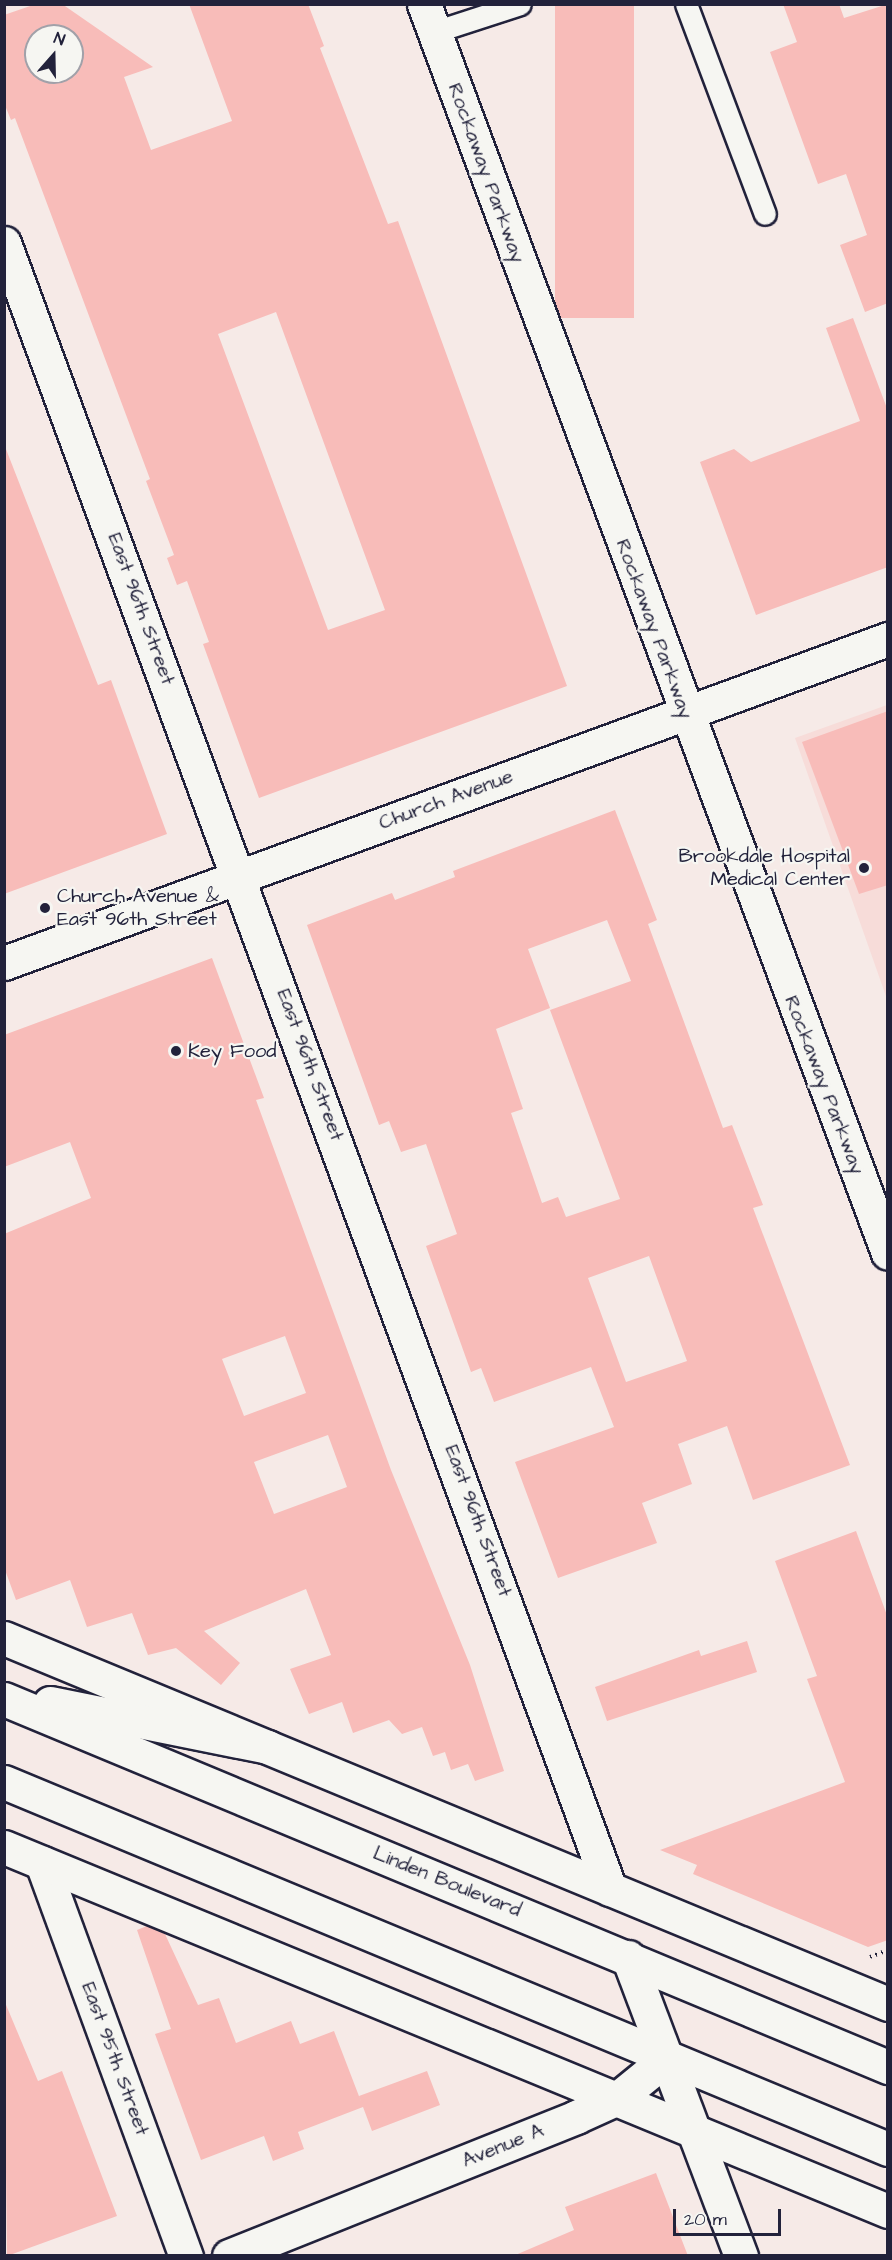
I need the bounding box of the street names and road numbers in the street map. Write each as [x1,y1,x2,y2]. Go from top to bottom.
street label: Rockaway Parkway [442,80,530,266]
street label: East 96th Street [102,530,180,688]
street label: Rockaway Parkway [610,536,698,722]
street label: Church Avenue [376,765,516,835]
street label: East 96th Street [271,986,349,1144]
street label: Rockaway Parkway [779,992,869,1178]
street label: East 96th Street [439,1442,517,1600]
street label: Linden Boulevard [370,1841,524,1923]
street label: East 95th Street [76,1979,154,2139]
street label: Avenue A [459,2119,547,2173]

